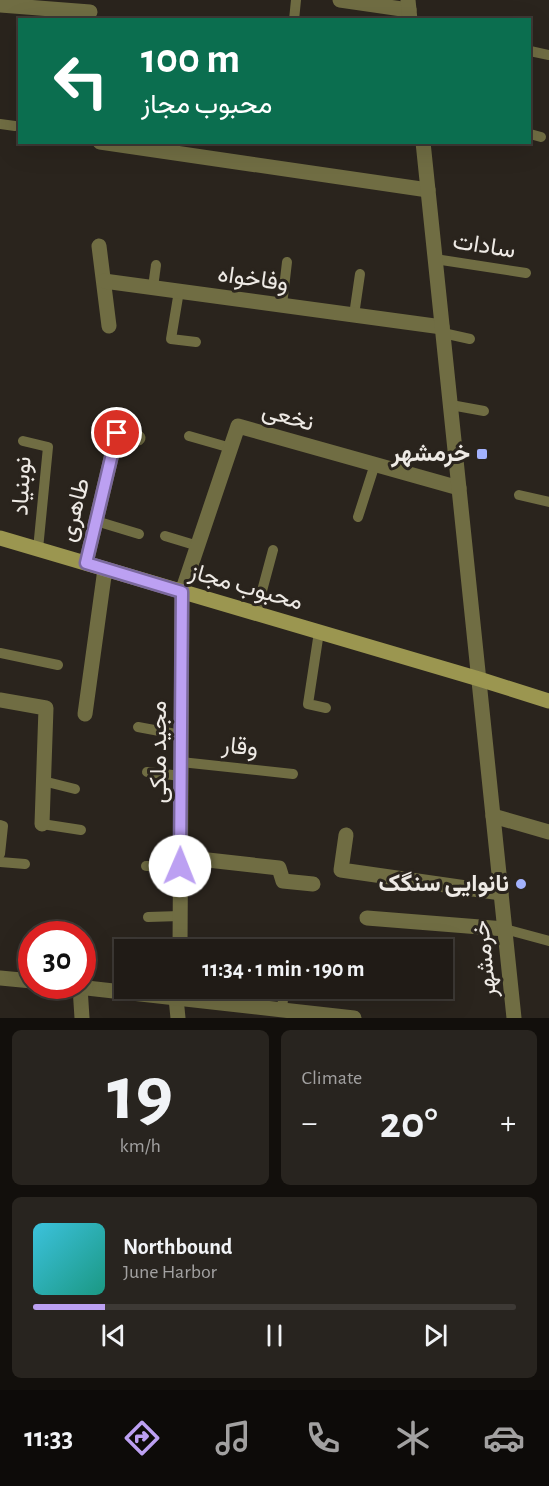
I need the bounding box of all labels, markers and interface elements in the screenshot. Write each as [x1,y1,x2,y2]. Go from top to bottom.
text: 100 m [141,38,240,80]
icon: left [42,42,120,120]
text: محبوب مجاز [141,91,272,118]
street label: سادات [451,229,517,263]
street label: وفاخواه [216,262,290,298]
street label: نخعی [259,398,317,437]
pin [91,407,142,458]
icon: arrive [100,416,133,449]
place label: خرمشهر [390,442,470,468]
marker: خرمشهر [475,447,489,461]
street label: نوبنیاد [8,456,38,516]
street label: طاهری [56,476,96,545]
street label: محبوب مجاز [185,559,305,617]
street label: مجید ملکی [147,701,172,803]
street label: وقار [220,733,259,763]
position arrow [148,834,212,898]
place label: نانوایی سنگک [378,871,509,898]
marker: نانوایی سنگک [514,877,528,891]
street label: خرمشهر [469,919,503,1000]
speed limit sign: 30 [18,921,96,999]
text: 11:34 · 1 min · 190 m [202,958,365,980]
text: 19 [107,1056,173,1134]
text: Climate [302,1068,362,1088]
text: 20° [380,1101,438,1146]
text: − [302,1107,317,1140]
text: + [500,1107,516,1140]
text: km/h [120,1136,161,1156]
text: Northbound [123,1236,232,1258]
text: June Harbor [123,1262,217,1282]
icon: previous [97,1319,130,1352]
icon: pause [258,1319,291,1352]
icon: next [419,1319,452,1352]
icon: directions [121,1417,163,1459]
icon: music [212,1417,254,1459]
icon: phone [302,1417,344,1459]
icon: climate [392,1417,434,1459]
icon: car [483,1417,525,1459]
text: 11:33 [24,1424,73,1451]

